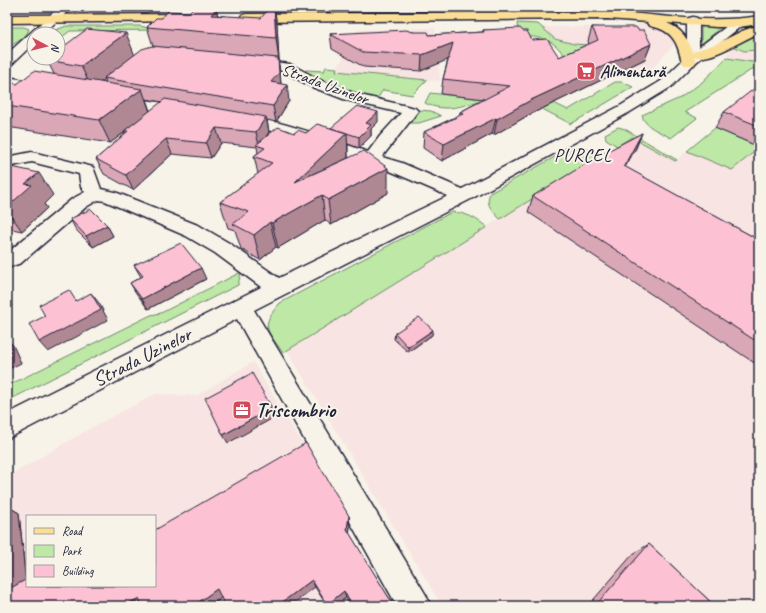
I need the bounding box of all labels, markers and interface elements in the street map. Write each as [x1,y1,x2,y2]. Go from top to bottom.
north arrow [26,26,66,66]
text: N [48,43,63,54]
street label: Strada Uzinelor [279,59,373,110]
supermarket icon: Alimentară [575,60,597,82]
place label: Alimentară [600,61,667,82]
district label: PURCEL [554,144,612,166]
street label: Strada Uzinelor [89,321,197,392]
place label: Triscombrio [256,398,337,423]
office icon: Triscombrio [231,399,253,421]
legend [26,515,156,587]
text: Road [62,523,84,539]
text: Park [62,543,83,559]
text: Building [62,563,94,579]

